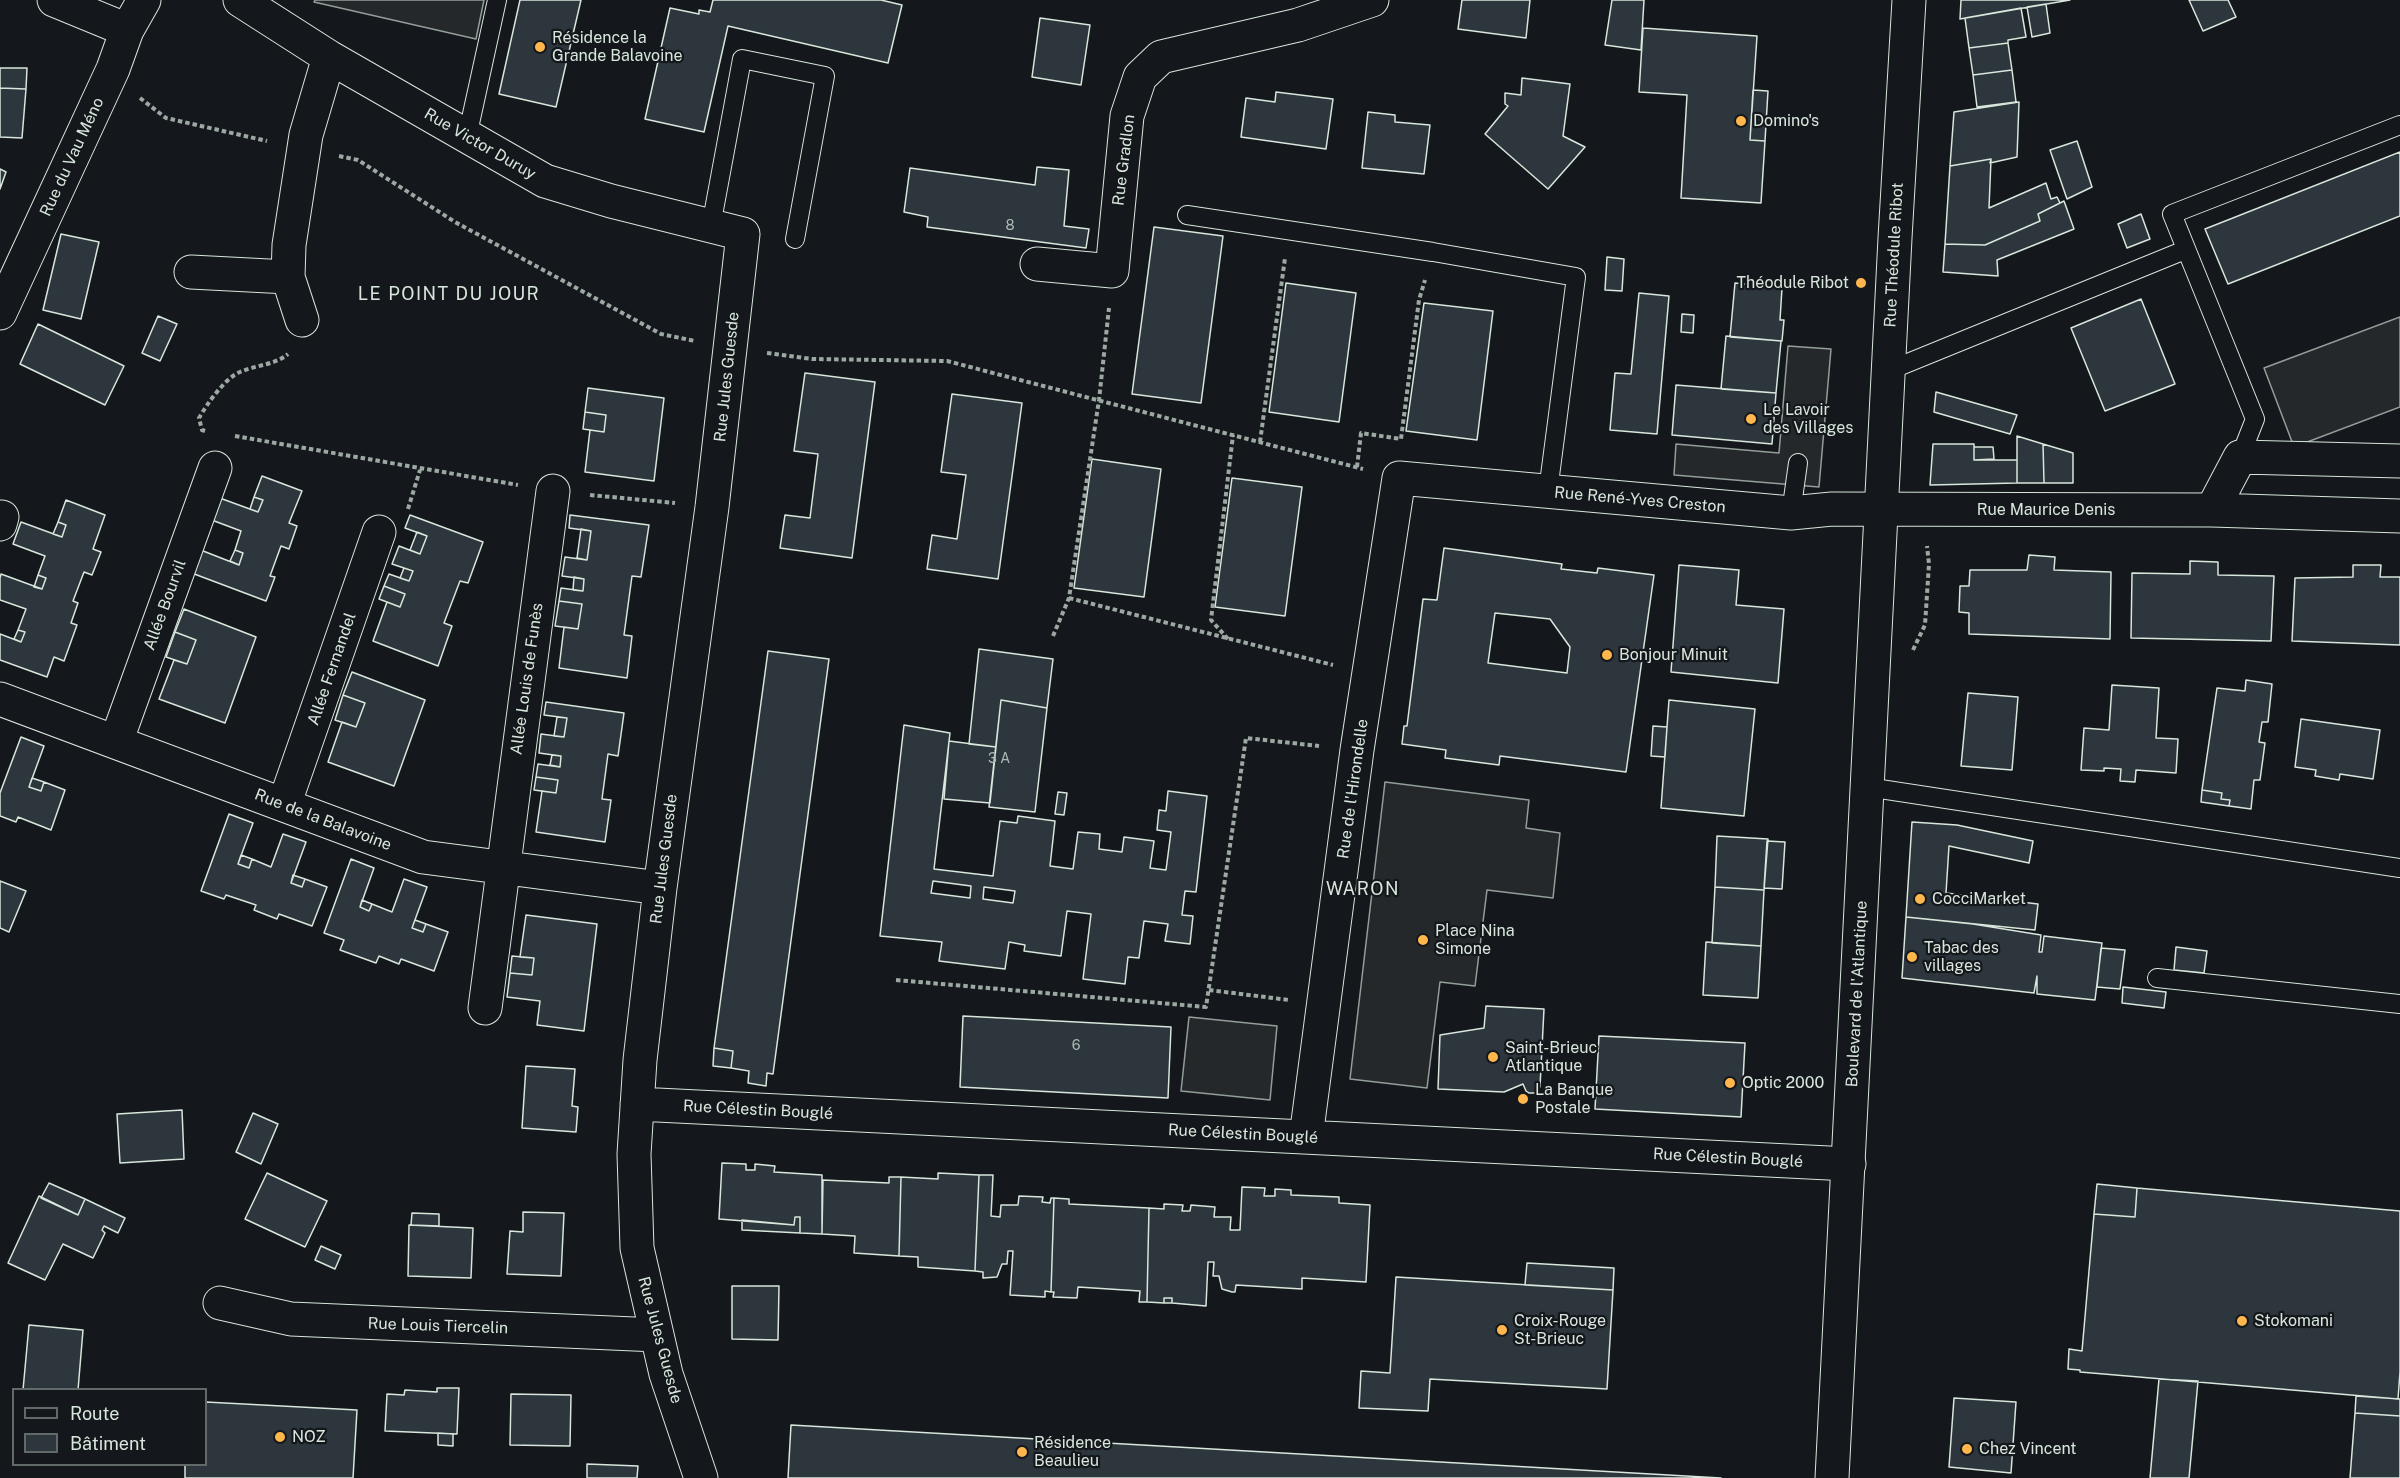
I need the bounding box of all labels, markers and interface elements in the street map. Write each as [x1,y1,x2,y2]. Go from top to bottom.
place label: Résidence la Grande Balavoine [552,28,683,66]
marker: Résidence la Grande Balavoine [533,40,547,54]
street label: Rue du Vau Méno [36,94,108,220]
street label: Rue Victor Duruy [421,104,539,184]
place label: Domino's [1753,111,1819,131]
street label: Rue Gradlon [1109,113,1139,207]
marker: Domino's [1734,114,1748,128]
street label: Rue Théodule Ribot [1881,182,1907,328]
house number: 8 [1005,218,1015,234]
place label: Théodule Ribot [1737,273,1849,293]
marker: Théodule Ribot [1854,276,1868,290]
district label: LE POINT DU JOUR [358,283,540,305]
street label: Rue Jules Guesde [711,311,743,443]
place label: Le Lavoir des Villages [1763,400,1853,438]
marker: Le Lavoir des Villages [1744,412,1758,426]
street label: Rue René-Yves Creston [1553,483,1727,517]
street label: Rue Maurice Denis [1977,500,2115,520]
street label: Allée Bourvil [140,557,190,653]
street label: Allée Louis de Funès [507,602,547,756]
street label: Allée Fernandel [304,610,360,728]
place label: Bonjour Minuit [1619,645,1728,665]
marker: Bonjour Minuit [1600,648,1614,662]
street label: Rue de l'Hirondelle [1334,718,1372,860]
house number: 3 A [988,751,1010,767]
street label: Rue de la Balavoine [252,785,394,855]
street label: Rue Jules Guesde [647,793,681,925]
district label: WARON [1326,878,1400,900]
place label: CocciMarket [1932,889,2026,909]
marker: CocciMarket [1913,892,1927,906]
street label: Boulevard de l'Atlantique [1843,900,1871,1088]
place label: Place Nina Simone [1435,921,1515,959]
marker: Place Nina Simone [1416,933,1430,947]
place label: Tabac des villages [1924,938,1999,976]
marker: Tabac des villages [1905,950,1919,964]
house number: 6 [1072,1038,1080,1054]
place label: Saint-Brieuc Atlantique [1505,1038,1597,1076]
marker: Saint-Brieuc Atlantique [1486,1050,1500,1064]
place label: Optic 2000 [1742,1073,1824,1093]
marker: Optic 2000 [1723,1076,1737,1090]
place label: La Banque Postale [1535,1080,1613,1118]
marker: La Banque Postale [1516,1092,1530,1106]
street label: Rue Célestin Bouglé [682,1096,834,1124]
street label: Rue Célestin Bouglé [1167,1120,1319,1148]
street label: Rue Célestin Bouglé [1652,1144,1804,1172]
street label: Rue Jules Guesde [634,1274,686,1406]
place label: Croix-Rouge St-Brieuc [1514,1311,1606,1349]
place label: Stokomani [2254,1311,2333,1331]
street label: Rue Louis Tiercelin [367,1314,509,1338]
marker: Stokomani [2235,1314,2249,1328]
marker: Croix-Rouge St-Brieuc [1495,1323,1509,1337]
legend [12,1388,207,1466]
text: Route [70,1403,119,1424]
place label: NOZ [292,1427,326,1447]
marker: NOZ [273,1430,287,1444]
text: Bâtiment [70,1433,146,1454]
place label: Résidence Beaulieu [1034,1433,1111,1471]
place label: Chez Vincent [1979,1439,2077,1459]
marker: Chez Vincent [1960,1442,1974,1456]
marker: Résidence Beaulieu [1015,1445,1029,1459]

